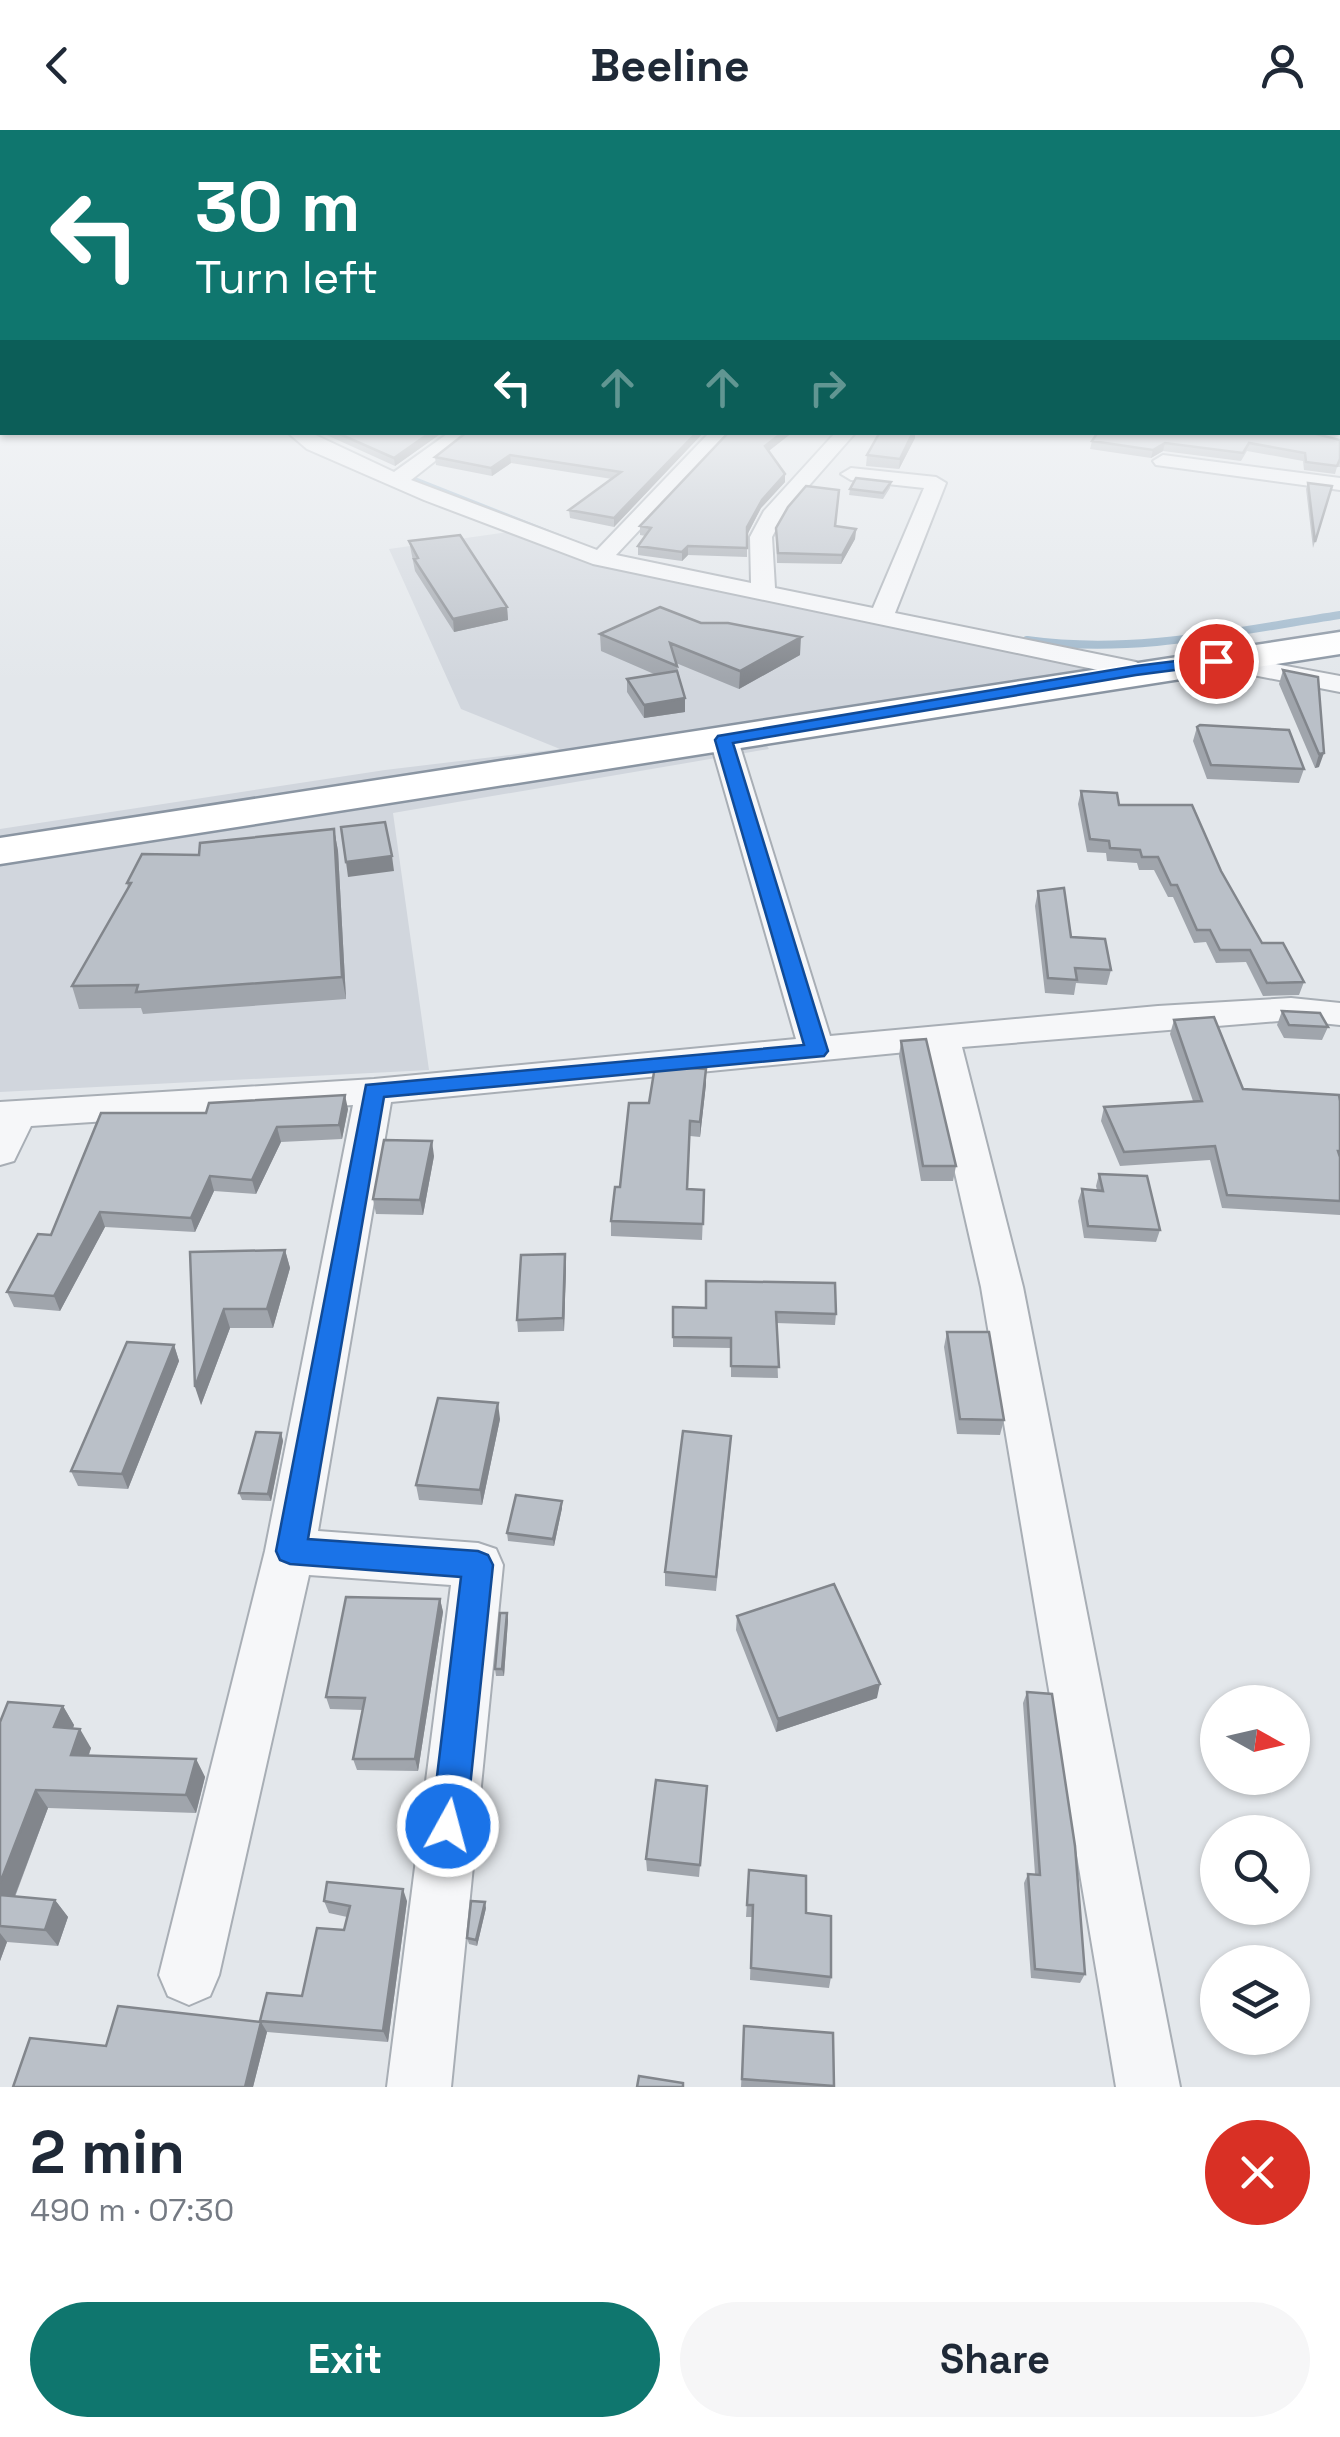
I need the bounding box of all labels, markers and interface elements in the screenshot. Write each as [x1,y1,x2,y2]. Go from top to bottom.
text: Beeline [590,37,750,94]
icon: back [30,38,85,93]
icon: person [1255,38,1310,93]
text: 30 m [195,162,360,251]
icon: left [30,170,160,300]
text: Turn left [195,249,378,306]
icon: left [485,360,540,415]
icon: ahead [590,360,645,415]
icon: ahead [695,360,750,415]
icon: right [800,360,855,415]
pin [1174,619,1259,704]
icon: arrive [1189,634,1244,689]
north arrow [1200,1685,1310,1795]
map controls [1200,1685,1310,2055]
position arrow [396,1774,500,1878]
button: search [1200,1815,1310,1925]
button: layers [1200,1945,1310,2055]
text: 2 min [30,2114,185,2191]
button: close [1205,2120,1310,2225]
text: 490 m · 07:30 [30,2190,234,2230]
button: Exit [30,2302,660,2417]
button: Share [680,2302,1310,2417]

